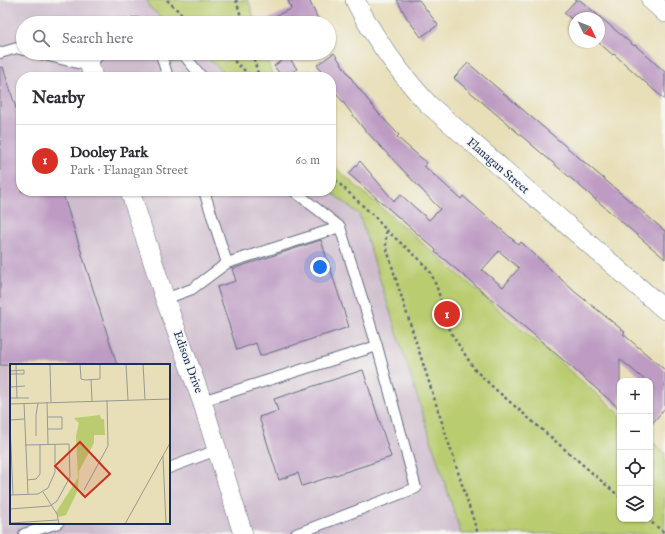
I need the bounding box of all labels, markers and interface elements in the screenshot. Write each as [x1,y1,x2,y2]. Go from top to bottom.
north arrow [569,12,605,48]
search box [16,16,336,60]
icon: search [30,27,52,49]
text: Search here [62,29,133,48]
text: Nearby [32,88,85,109]
street label: Flanagan Street [464,135,532,197]
text: Dooley Park [70,143,148,162]
text: 1 [43,152,47,169]
text: 60 m [295,152,320,169]
text: Park · Flanagan Street [70,162,188,179]
your location [310,257,330,277]
pin: 1 [434,299,460,329]
street label: Edison Drive [170,329,206,396]
inset map [10,364,170,524]
map controls [617,378,653,522]
button: + [617,378,653,414]
button: − [617,414,653,450]
button: locate [617,450,653,486]
button: layers [617,486,653,522]

